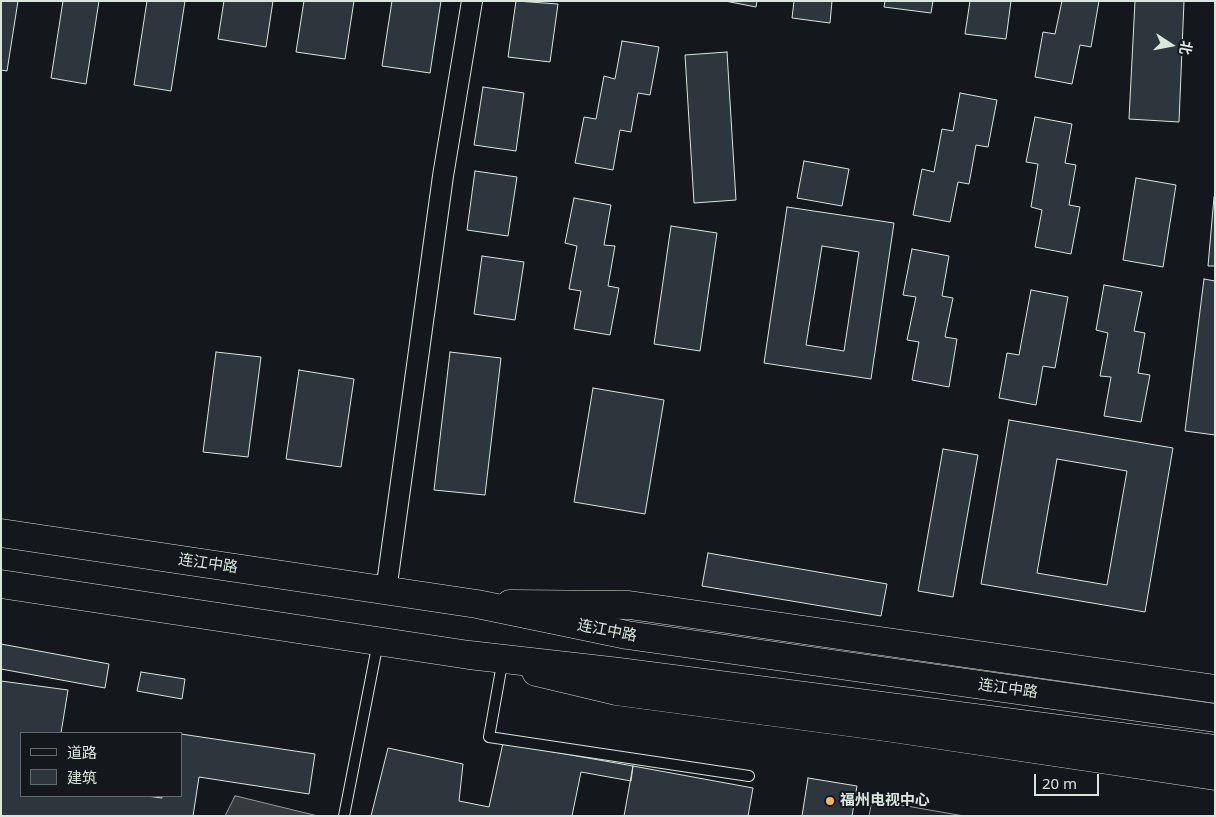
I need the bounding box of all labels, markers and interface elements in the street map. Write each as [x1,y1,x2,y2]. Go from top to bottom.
north arrow [1146,20,1196,70]
text: 北 [1176,39,1197,57]
street label: 连江中路 [177,551,239,577]
street label: 连江中路 [576,616,638,646]
street label: 连江中路 [977,676,1039,702]
legend [20,732,182,797]
text: 道路 [67,742,97,762]
scale bar [1036,764,1101,796]
text: 建筑 [67,767,97,787]
text: 20 m [1042,773,1077,793]
place label: 福州电视中心 [840,792,930,810]
marker: 福州电视中心 [824,795,836,807]

